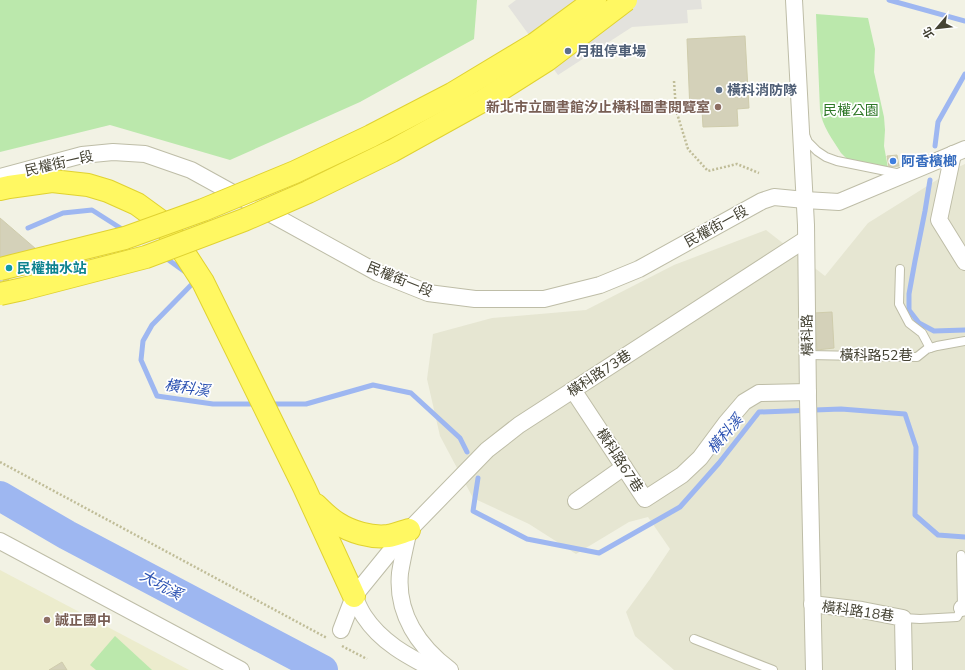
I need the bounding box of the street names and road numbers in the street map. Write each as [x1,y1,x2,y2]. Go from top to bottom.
street label: 民權街一段 [23,146,95,181]
street label: 民權街一段 [681,201,751,252]
street label: 民權街一段 [364,258,436,301]
street label: 橫科路 [798,314,817,356]
street label: 橫科路73巷 [564,346,635,401]
street label: 橫科路52巷 [840,346,912,365]
street label: 橫科路67巷 [592,425,647,496]
street label: 橫科路18巷 [821,597,895,626]

